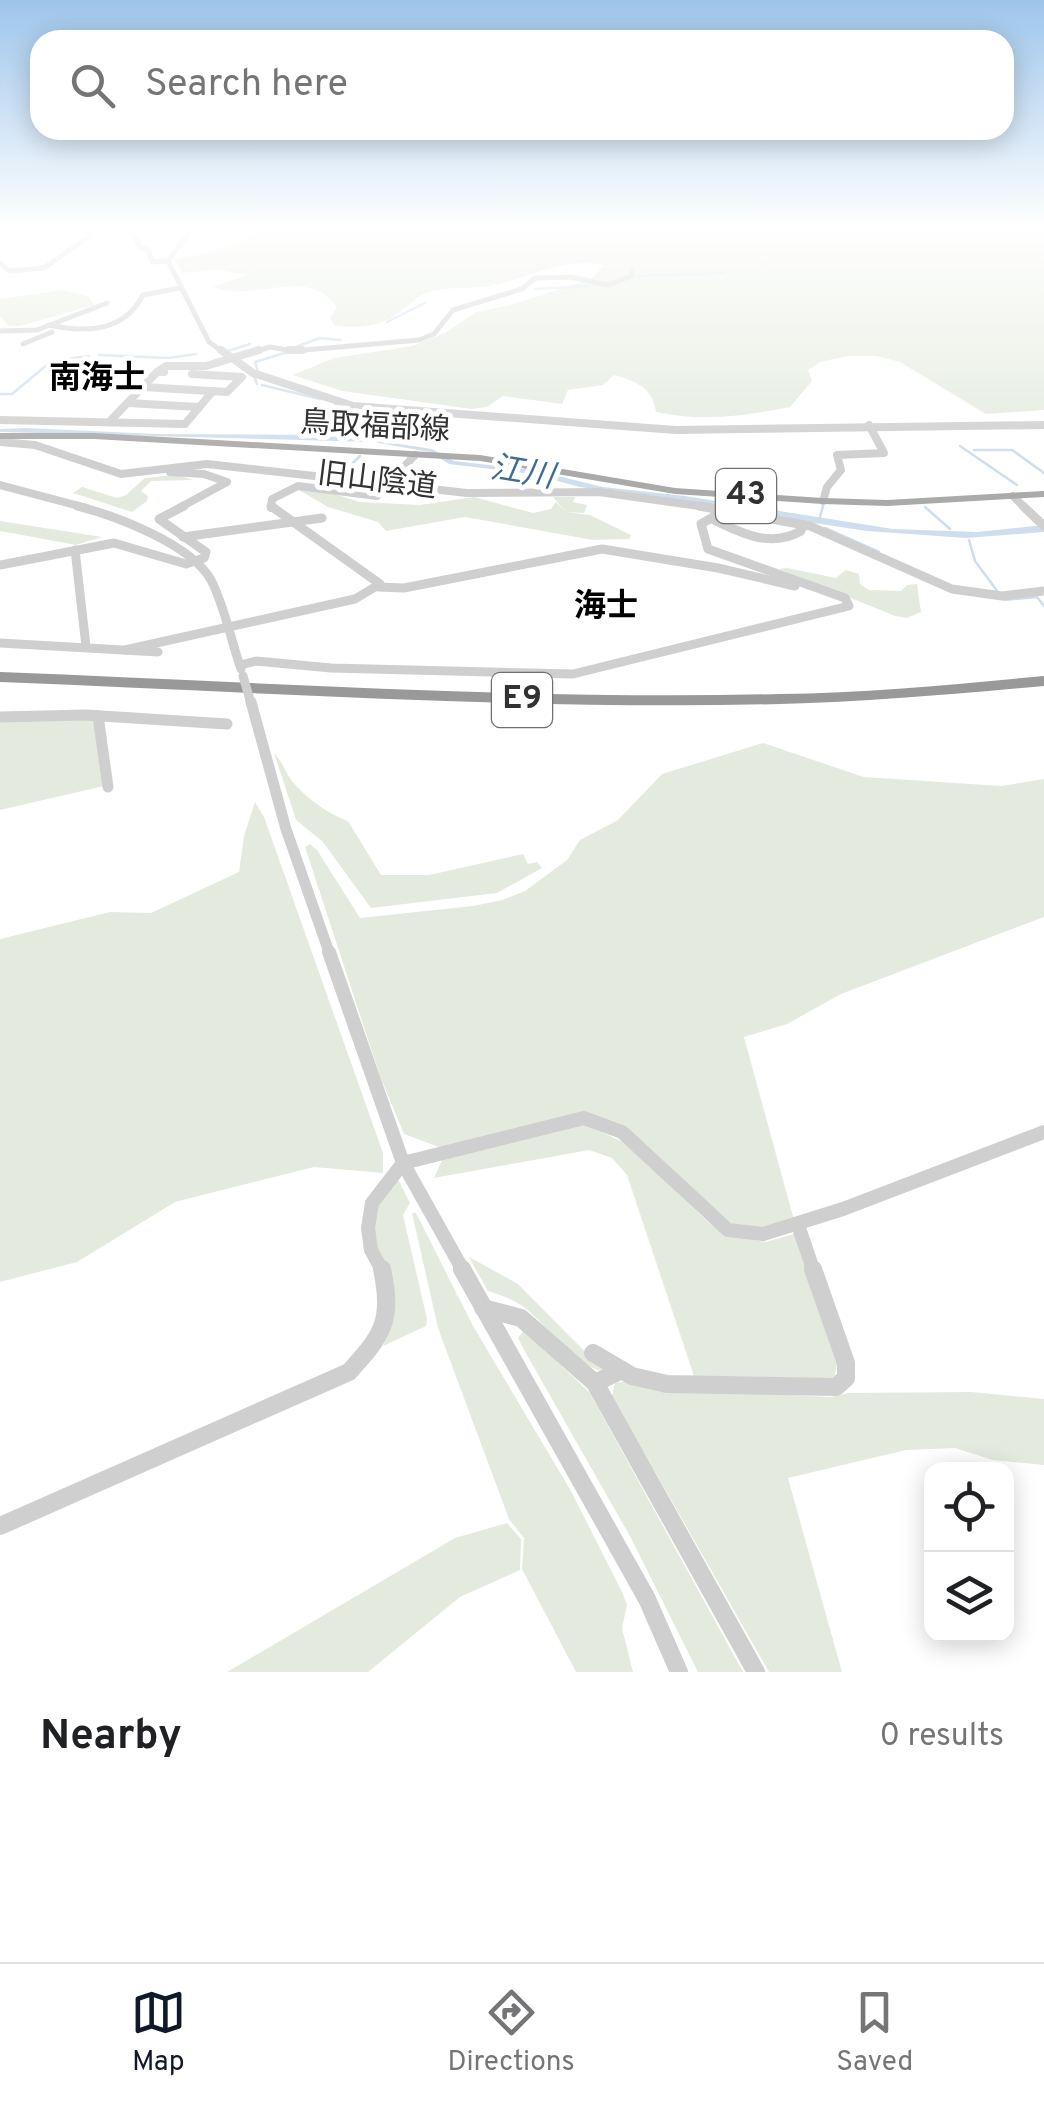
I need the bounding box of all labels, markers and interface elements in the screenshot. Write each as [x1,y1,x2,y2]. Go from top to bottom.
search box [30,30,1014,140]
icon: search [65,58,120,113]
text: Search here [145,61,348,110]
district label: 南海士 [49,360,145,400]
street label: 鳥取福部線 [299,406,451,450]
water label: 江川 [487,449,560,499]
street label: 旧山陰道 [315,456,439,508]
road number: 43 [716,469,776,523]
district label: 海士 [574,588,638,628]
road number: E9 [492,673,552,727]
map controls [924,1462,1014,1642]
button: locate [924,1462,1014,1552]
button: layers [924,1552,1014,1642]
text: Nearby [40,1711,182,1764]
text: 0 results [879,1717,1004,1757]
tab: Map [131,1985,186,2081]
tab: Directions [447,1985,575,2081]
tab: Saved [836,1985,913,2081]

